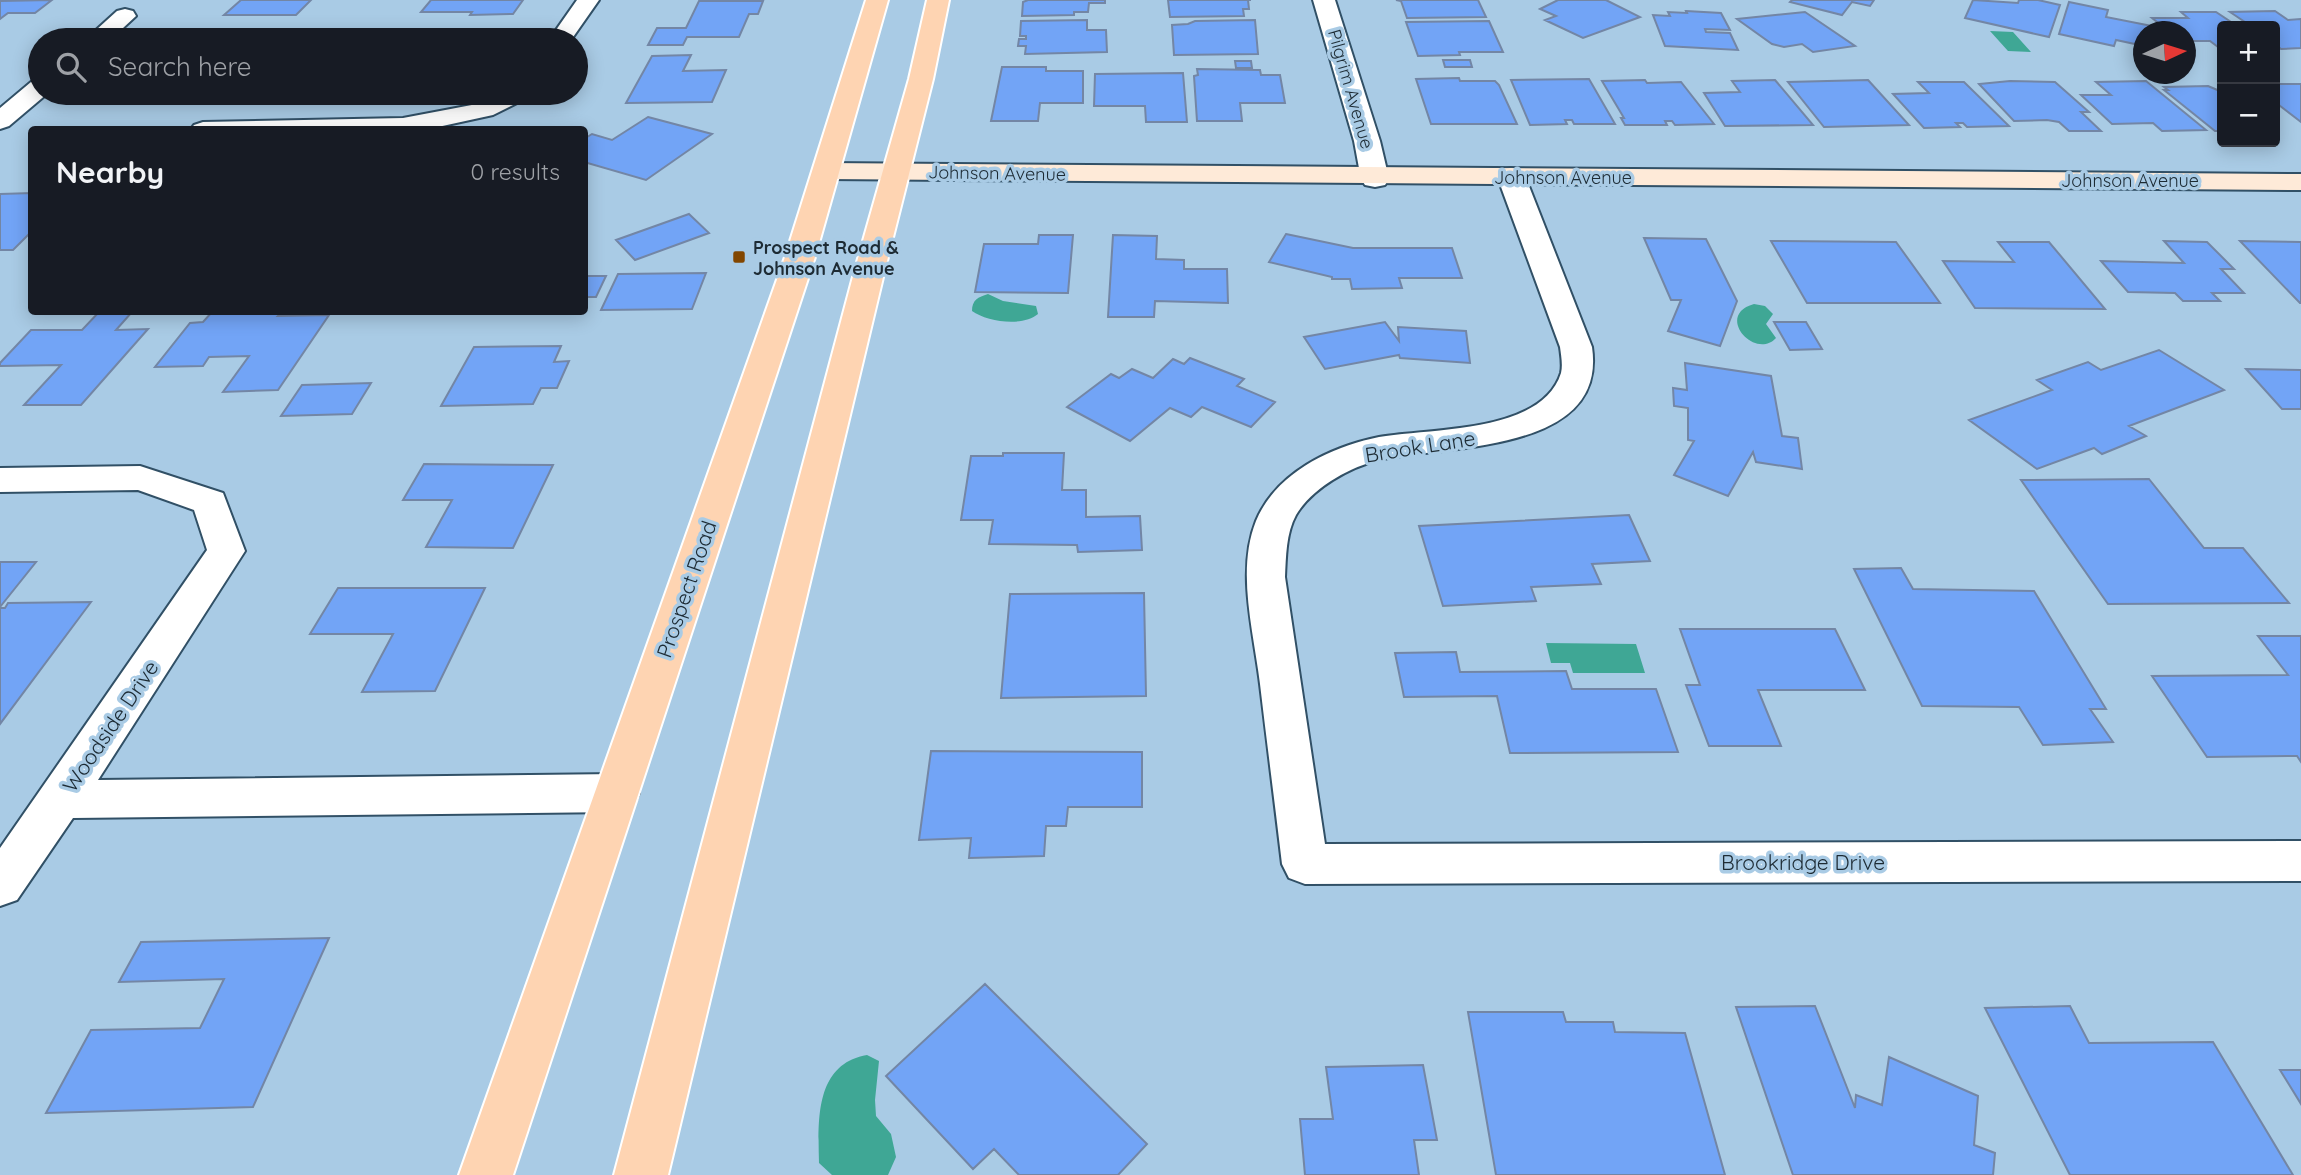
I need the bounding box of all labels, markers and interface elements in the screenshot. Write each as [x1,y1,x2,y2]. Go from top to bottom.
north arrow [2133,21,2196,84]
map controls [2217,21,2280,147]
button: + [2217,21,2280,84]
street label: Pilgrim Avenue [1323,26,1379,152]
search box [28,28,588,105]
icon: search [52,48,90,86]
text: Search here [108,50,252,83]
button: − [2217,84,2280,147]
text: Nearby [56,153,164,191]
text: 0 results [471,157,560,186]
street label: Johnson Avenue [928,160,1066,186]
street label: Johnson Avenue [1494,166,1632,189]
street label: Johnson Avenue [2061,169,2199,192]
place label: Prospect Road & Johnson Avenue [753,236,899,280]
marker: Prospect Road & Johnson Avenue [731,249,747,265]
street label: Brook Lane [1363,424,1477,468]
street label: Prospect Road [650,517,722,661]
street label: Woodside Drive [56,655,164,797]
street label: Brookridge Drive [1721,849,1885,875]

